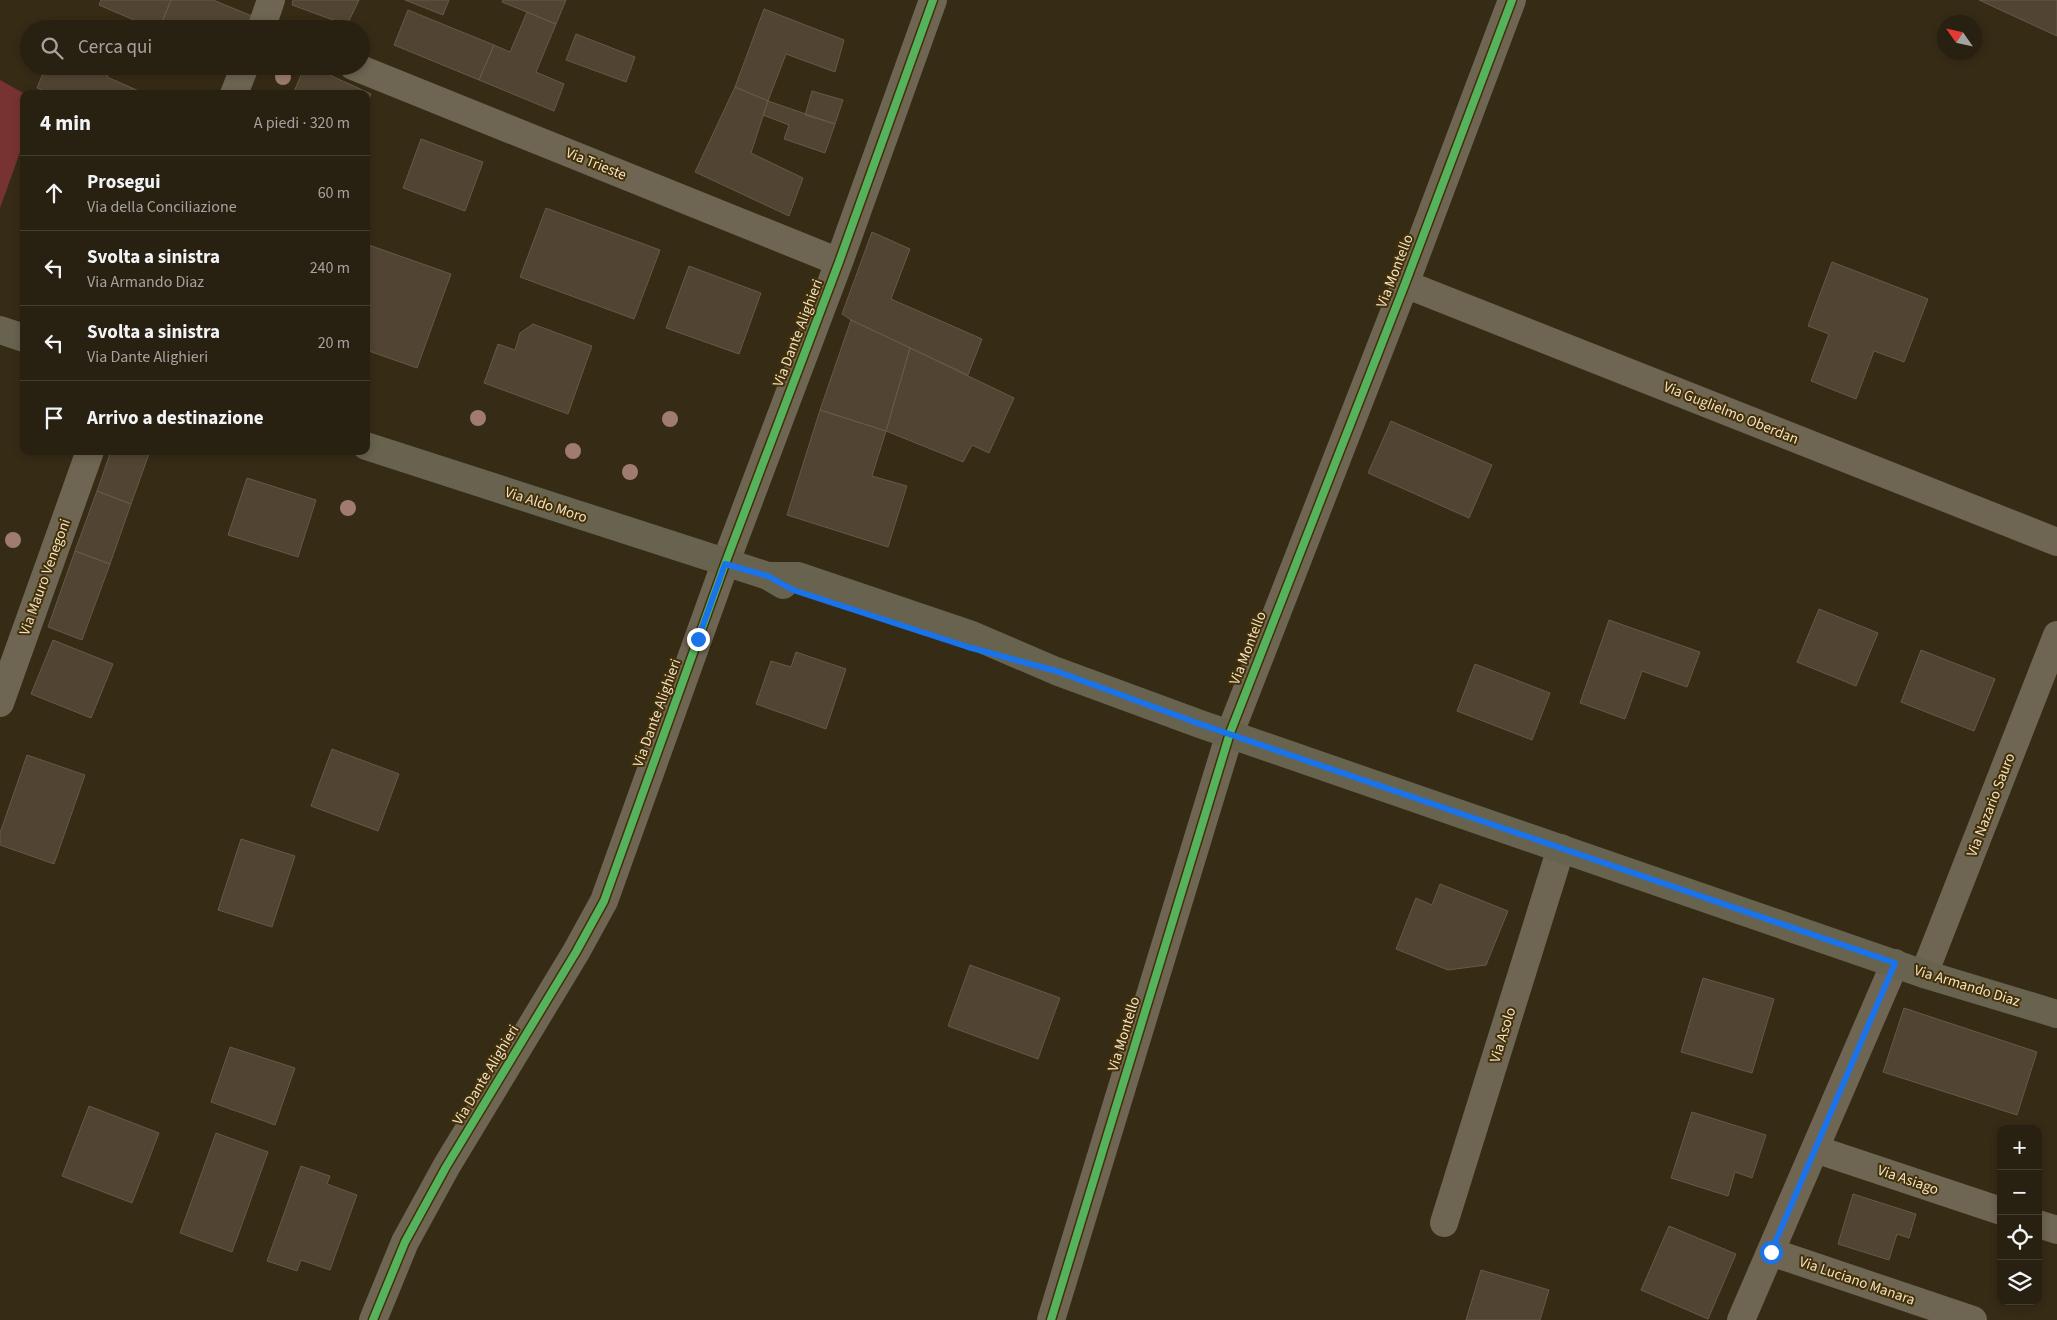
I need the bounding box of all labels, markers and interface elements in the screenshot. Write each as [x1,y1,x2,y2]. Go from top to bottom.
north arrow [1937,15,1982,60]
search box [20,20,370,75]
icon: search [38,34,66,62]
text: Cerca qui [78,34,152,61]
text: 4 min [40,108,91,138]
text: A piedi · 320 m [254,112,350,134]
street label: Via Trieste [562,142,630,186]
text: Prosegui [87,169,160,196]
icon: ahead [40,179,68,207]
text: 60 m [318,182,350,204]
text: Via della Conciliazione [87,196,237,218]
street label: Via Montello [1371,231,1419,311]
text: Svolta a sinistra [87,244,220,271]
icon: left [40,254,68,282]
text: 240 m [310,257,350,279]
text: Via Armando Diaz [87,271,204,293]
street label: Via Dante Alighieri [768,276,828,390]
text: Svolta a sinistra [87,319,220,346]
icon: left [40,329,68,357]
text: 20 m [318,332,350,354]
text: Via Dante Alighieri [87,346,208,368]
street label: Via Guglielmo Oberdan [1660,376,1802,450]
icon: arrive [40,404,68,432]
text: Arrivo a destinazione [87,405,264,432]
street label: Via Aldo Moro [502,482,590,528]
street label: Via Mauro Venegoni [14,516,76,638]
street label: Via Montello [1224,608,1272,688]
route end [687,628,710,651]
street label: Via Dante Alighieri [628,656,686,770]
street label: Via Nazario Sauro [1962,750,2020,860]
street label: Via Armando Diaz [1911,960,2023,1012]
street label: Via Montello [1103,994,1145,1074]
street label: Via Asolo [1485,1005,1521,1065]
street label: Via Dante Alighieri [448,1021,524,1129]
map controls [1997,1125,2042,1305]
button: + [1997,1125,2042,1170]
street label: Via Asiago [1875,1160,1941,1200]
button: − [1997,1170,2042,1215]
button: locate [1997,1215,2042,1260]
route start [1760,1241,1783,1264]
street label: Via Luciano Manara [1796,1251,1918,1311]
button: layers [1997,1260,2042,1305]

